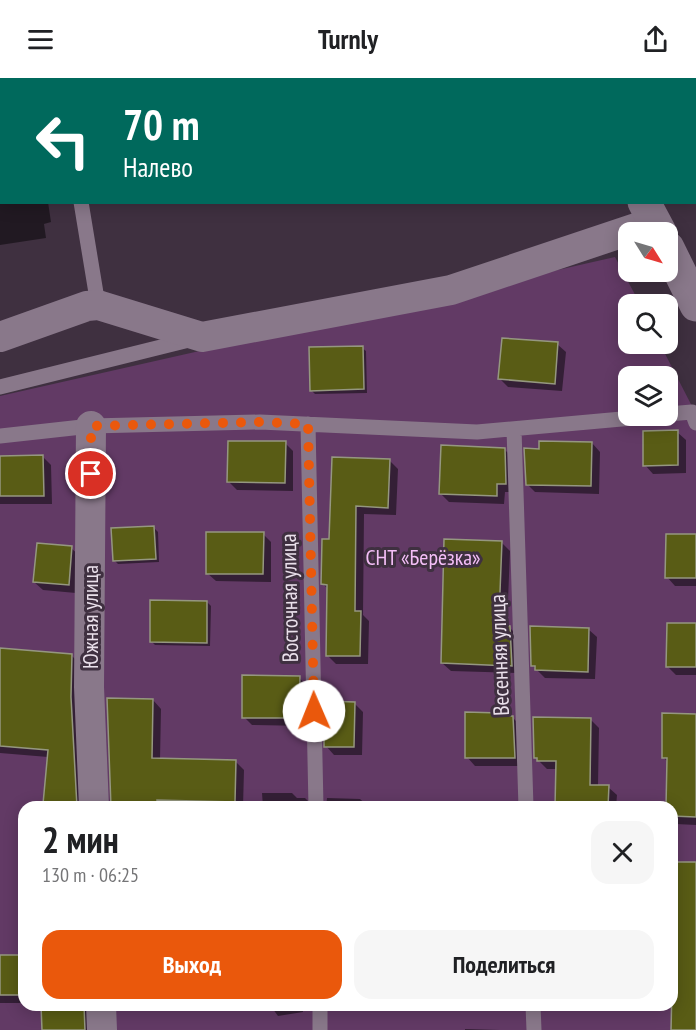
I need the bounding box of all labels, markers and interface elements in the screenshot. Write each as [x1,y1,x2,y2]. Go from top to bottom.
text: Turnly [318,22,378,56]
icon: menu [24,23,57,56]
icon: share [639,23,672,56]
text: 70 m [123,97,200,152]
icon: left [24,102,102,180]
text: Налево [123,150,193,184]
north arrow [618,222,678,282]
map controls [618,222,678,426]
button: search [618,294,678,354]
button: layers [618,366,678,426]
pin [65,448,116,499]
icon: arrive [74,457,107,490]
street label: Восточная улица [274,533,304,663]
park label: СНТ «Берёзка» [365,543,481,571]
street label: Южная улица [76,565,104,669]
street label: Весенняя улица [483,594,515,716]
position arrow [282,679,346,743]
text: 2 мин [42,816,119,863]
button: close [591,821,654,884]
text: 130 m · 06:25 [42,862,139,888]
button: Выход [42,930,342,999]
button: Поделиться [354,930,654,999]

